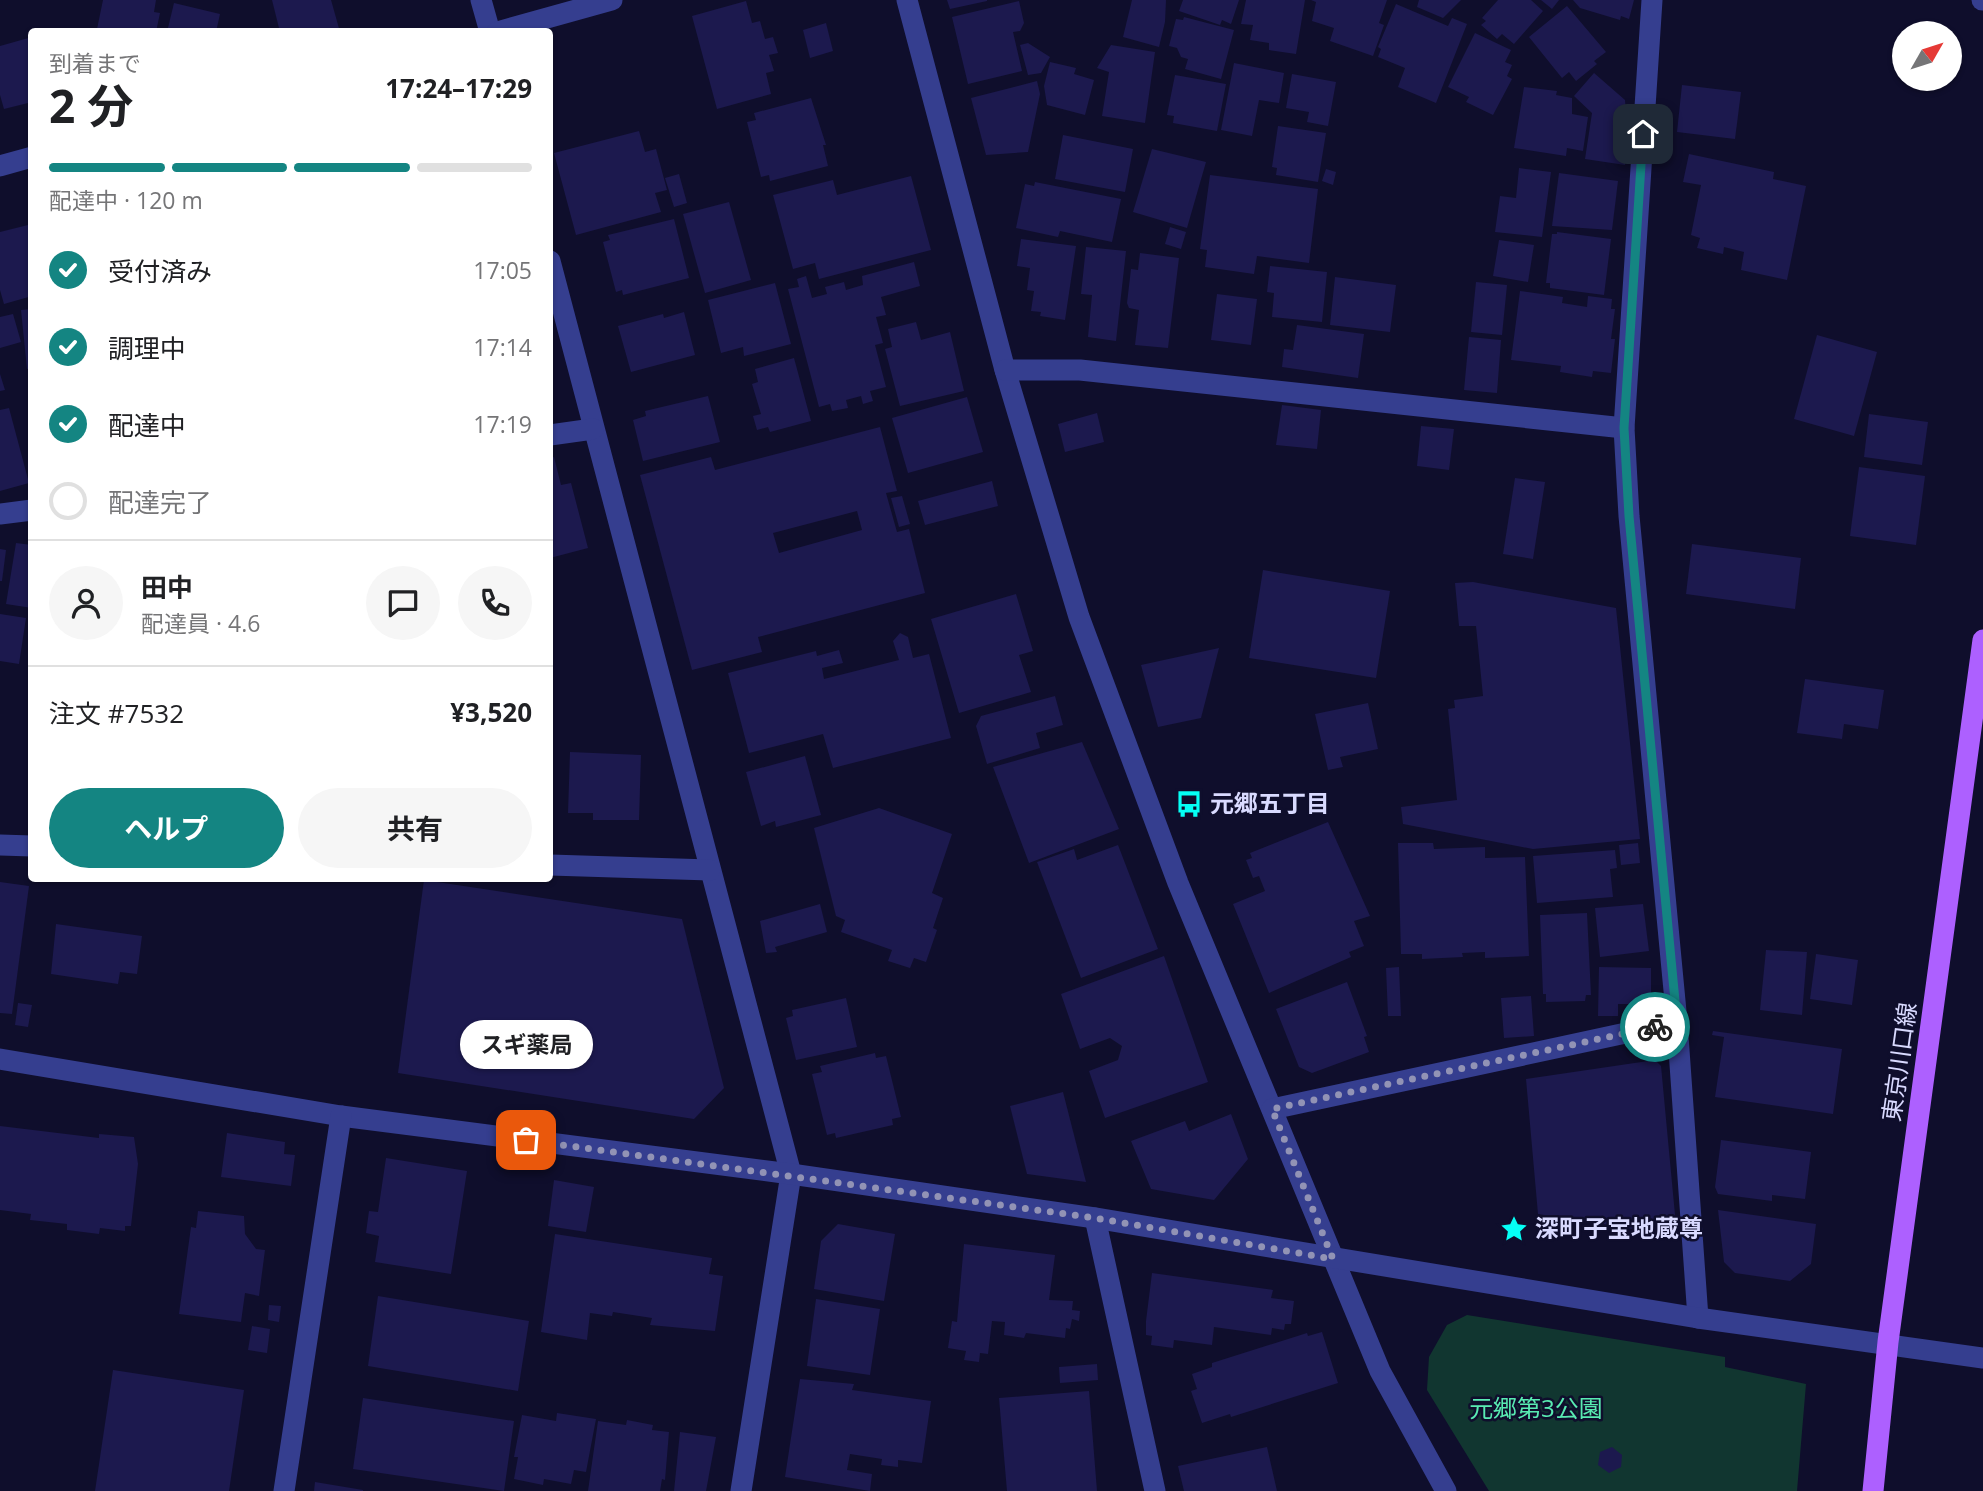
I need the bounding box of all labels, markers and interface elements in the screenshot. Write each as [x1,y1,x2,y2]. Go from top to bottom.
north arrow [1892,21,1962,91]
map controls [1892,21,1962,91]
text: 到着まで [49,47,141,79]
text: 17:24–17:29 [385,70,532,106]
text: 2 分 [49,74,133,136]
pin [1613,104,1673,164]
icon: home [1624,115,1662,153]
text: 配達中 · 120 m [49,184,203,216]
icon: check [49,251,87,289]
text: 受付済み [108,253,212,289]
text: 17:05 [473,254,532,286]
icon: check [49,328,87,366]
text: 調理中 [108,330,186,366]
text: 17:14 [473,331,532,363]
icon: check [49,405,87,443]
text: 配達中 [108,407,186,443]
text: 17:19 [473,408,532,440]
text: 配達完了 [108,484,212,520]
button: person [49,566,123,640]
button: chat [366,566,440,640]
button: phone [458,566,532,640]
text: 田中 [141,569,193,605]
text: 配達員 · 4.6 [141,607,260,639]
text: ¥3,520 [450,694,532,730]
text: 注文 #7532 [49,695,184,731]
place label: 元郷五丁目 [1210,786,1330,819]
button: ヘルプ [49,788,284,868]
button: 共有 [298,788,532,868]
bus stop icon: 元郷五丁目 [1174,789,1204,819]
courier [1620,992,1690,1062]
street label: 東京川口線 [1874,1000,1923,1124]
icon: bike [1636,1008,1674,1046]
callout: スギ薬局 [460,1021,592,1070]
text: スギ薬局 [481,1028,573,1060]
pin [496,1110,556,1170]
icon: bag [507,1121,545,1159]
place label: 深町子宝地蔵尊 [1535,1211,1703,1244]
place icon: 深町子宝地蔵尊 [1499,1214,1529,1244]
park label: 元郷第3公園 [1469,1391,1603,1424]

